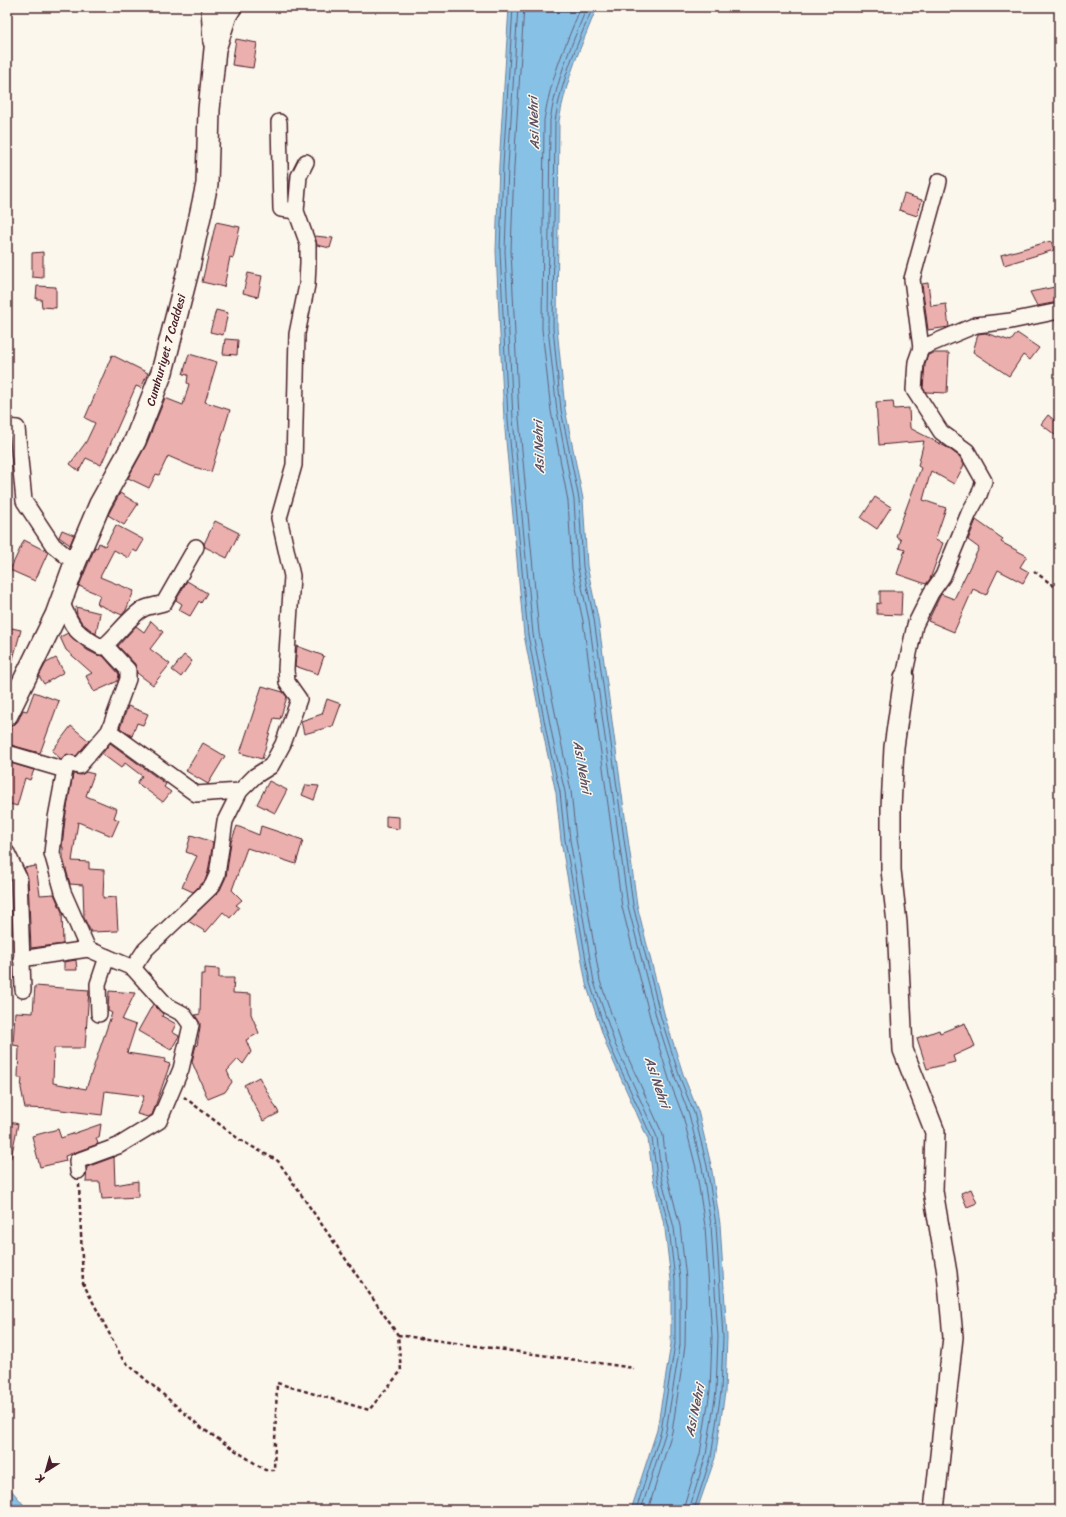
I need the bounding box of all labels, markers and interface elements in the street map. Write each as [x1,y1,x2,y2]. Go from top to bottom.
water label: Asi Nehri [521,94,546,151]
street label: Cumhuriyet 7 Caddesi [139,291,193,409]
water label: Asi Nehri [526,418,551,475]
water label: Asi Nehri [566,738,599,798]
water label: Asi Nehri [638,1052,678,1113]
water label: Asi Nehri [678,1379,712,1439]
north arrow [26,1451,66,1491]
text: K [31,1468,49,1489]

